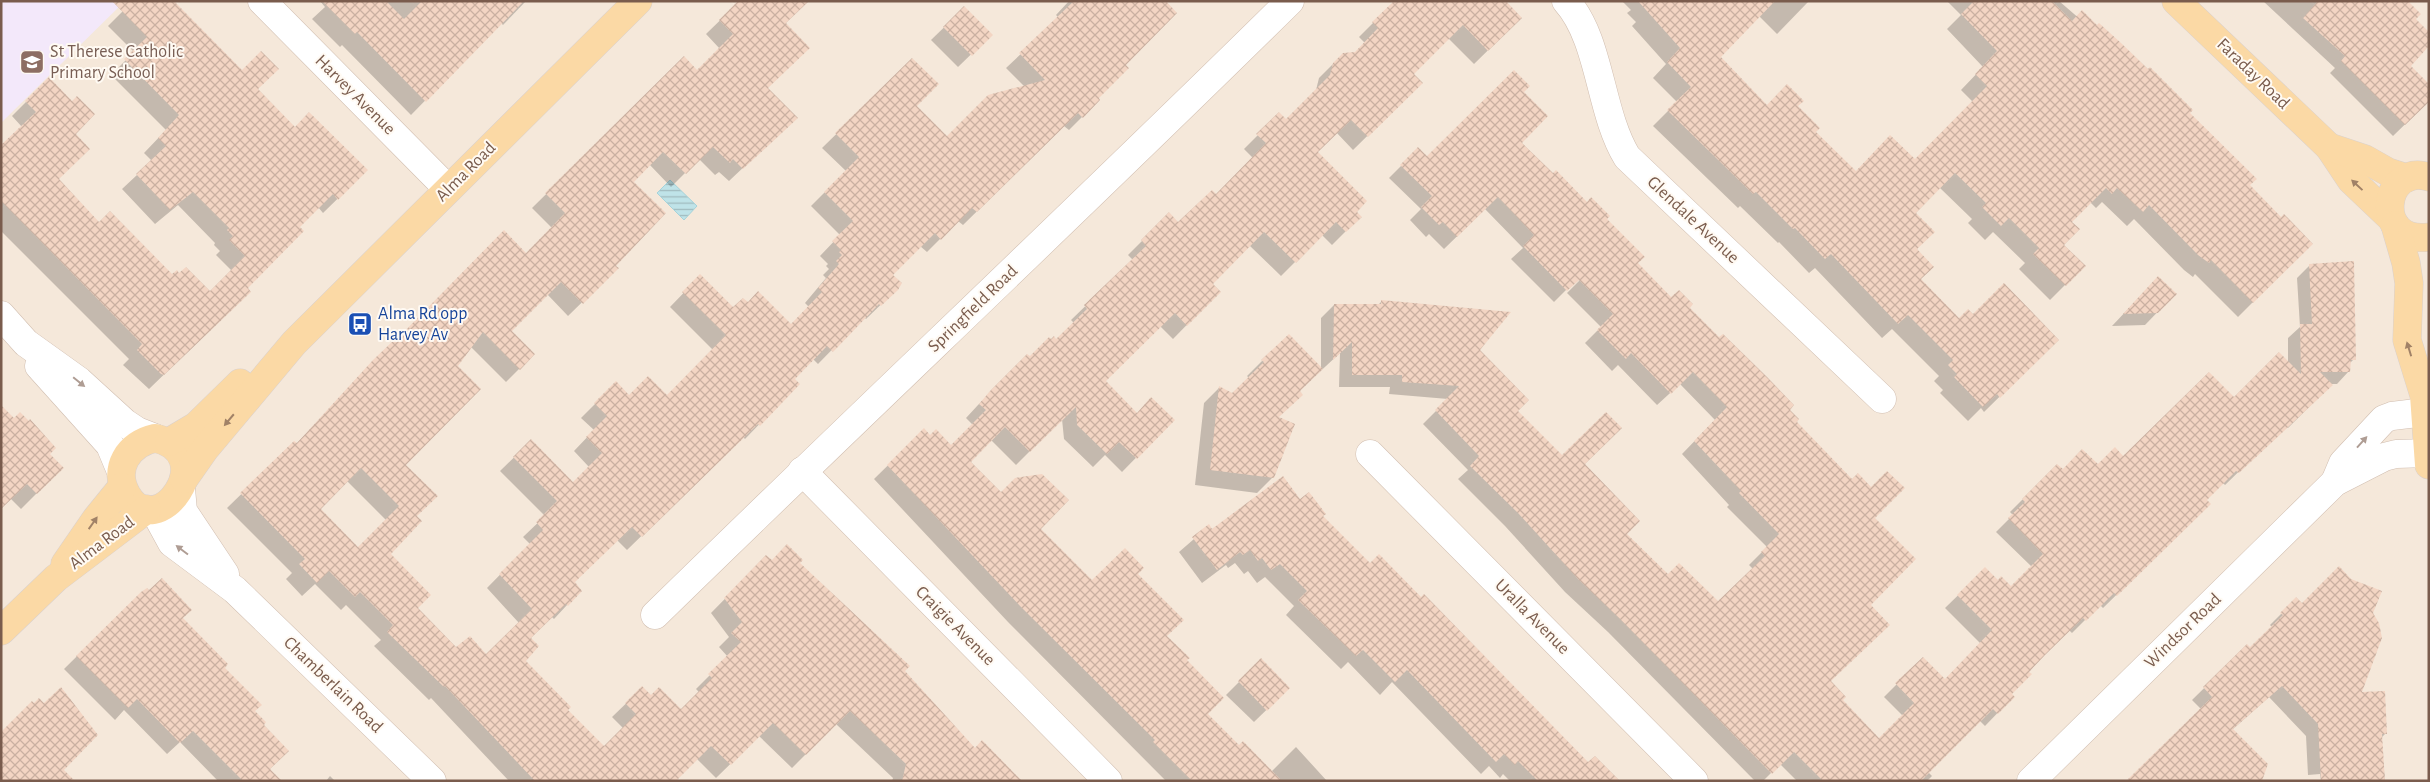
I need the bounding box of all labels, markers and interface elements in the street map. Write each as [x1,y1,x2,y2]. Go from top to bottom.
street label: Faraday Road [2213,35,2293,113]
place label: St Therese Catholic Primary School [50,43,183,82]
school or university icon: St Therese Catholic Primary School [19,49,45,75]
street label: Harvey Avenue [312,52,398,138]
street label: Alma Road [433,139,499,205]
street label: Glendale Avenue [1644,173,1742,267]
one-way arrow [2351,179,2363,191]
street label: Springfield Road [925,262,1021,356]
place label: Alma Rd opp Harvey Av [378,305,467,344]
bus stop icon: Alma Rd opp Harvey Av [347,311,373,337]
one-way arrow [2405,341,2413,356]
one-way arrow [73,377,86,388]
one-way arrow [223,414,235,426]
one-way arrow [2356,436,2368,448]
street label: Alma Road [66,513,138,573]
one-way arrow [88,516,98,530]
one-way arrow [175,545,189,555]
street label: Uralla Avenue [1491,576,1573,658]
street label: Craigie Avenue [912,583,998,669]
street label: Windsor Road [2141,590,2225,672]
street label: Chamberlain Road [280,633,386,737]

